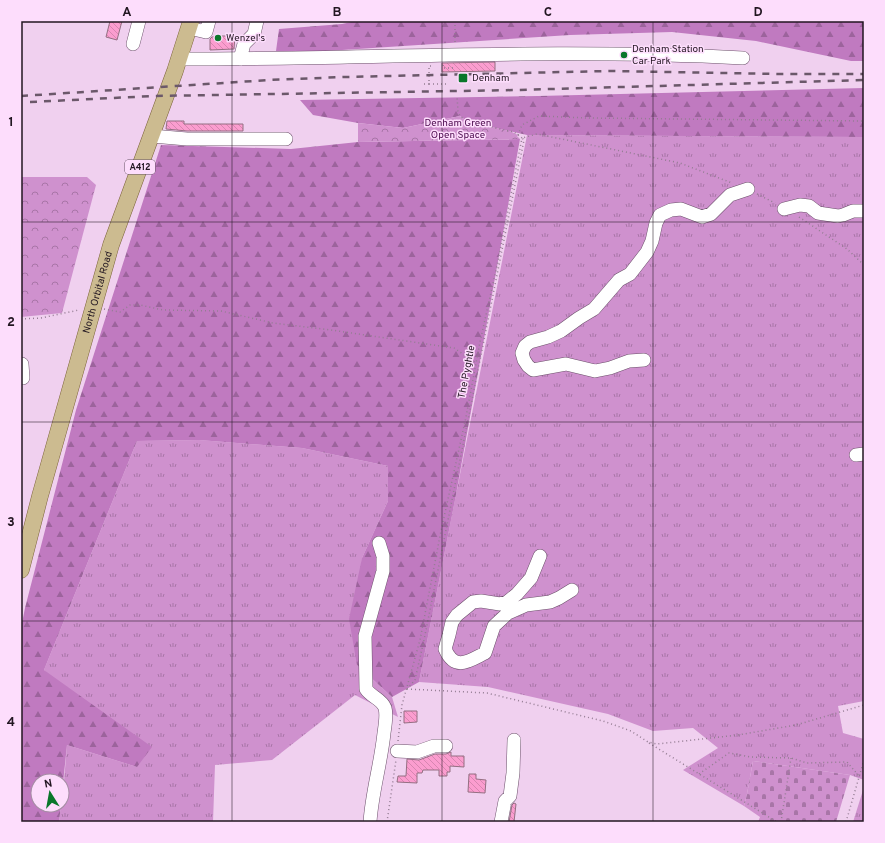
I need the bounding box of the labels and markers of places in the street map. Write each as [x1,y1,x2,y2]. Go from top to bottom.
place label: Wenzel's [226,32,265,45]
marker: Wenzel's [213,33,223,43]
place label: Denham Station Car Park [632,43,704,68]
marker: Denham Station Car Park [619,50,629,60]
marker: Denham [457,72,469,84]
place label: Denham [472,72,509,85]

